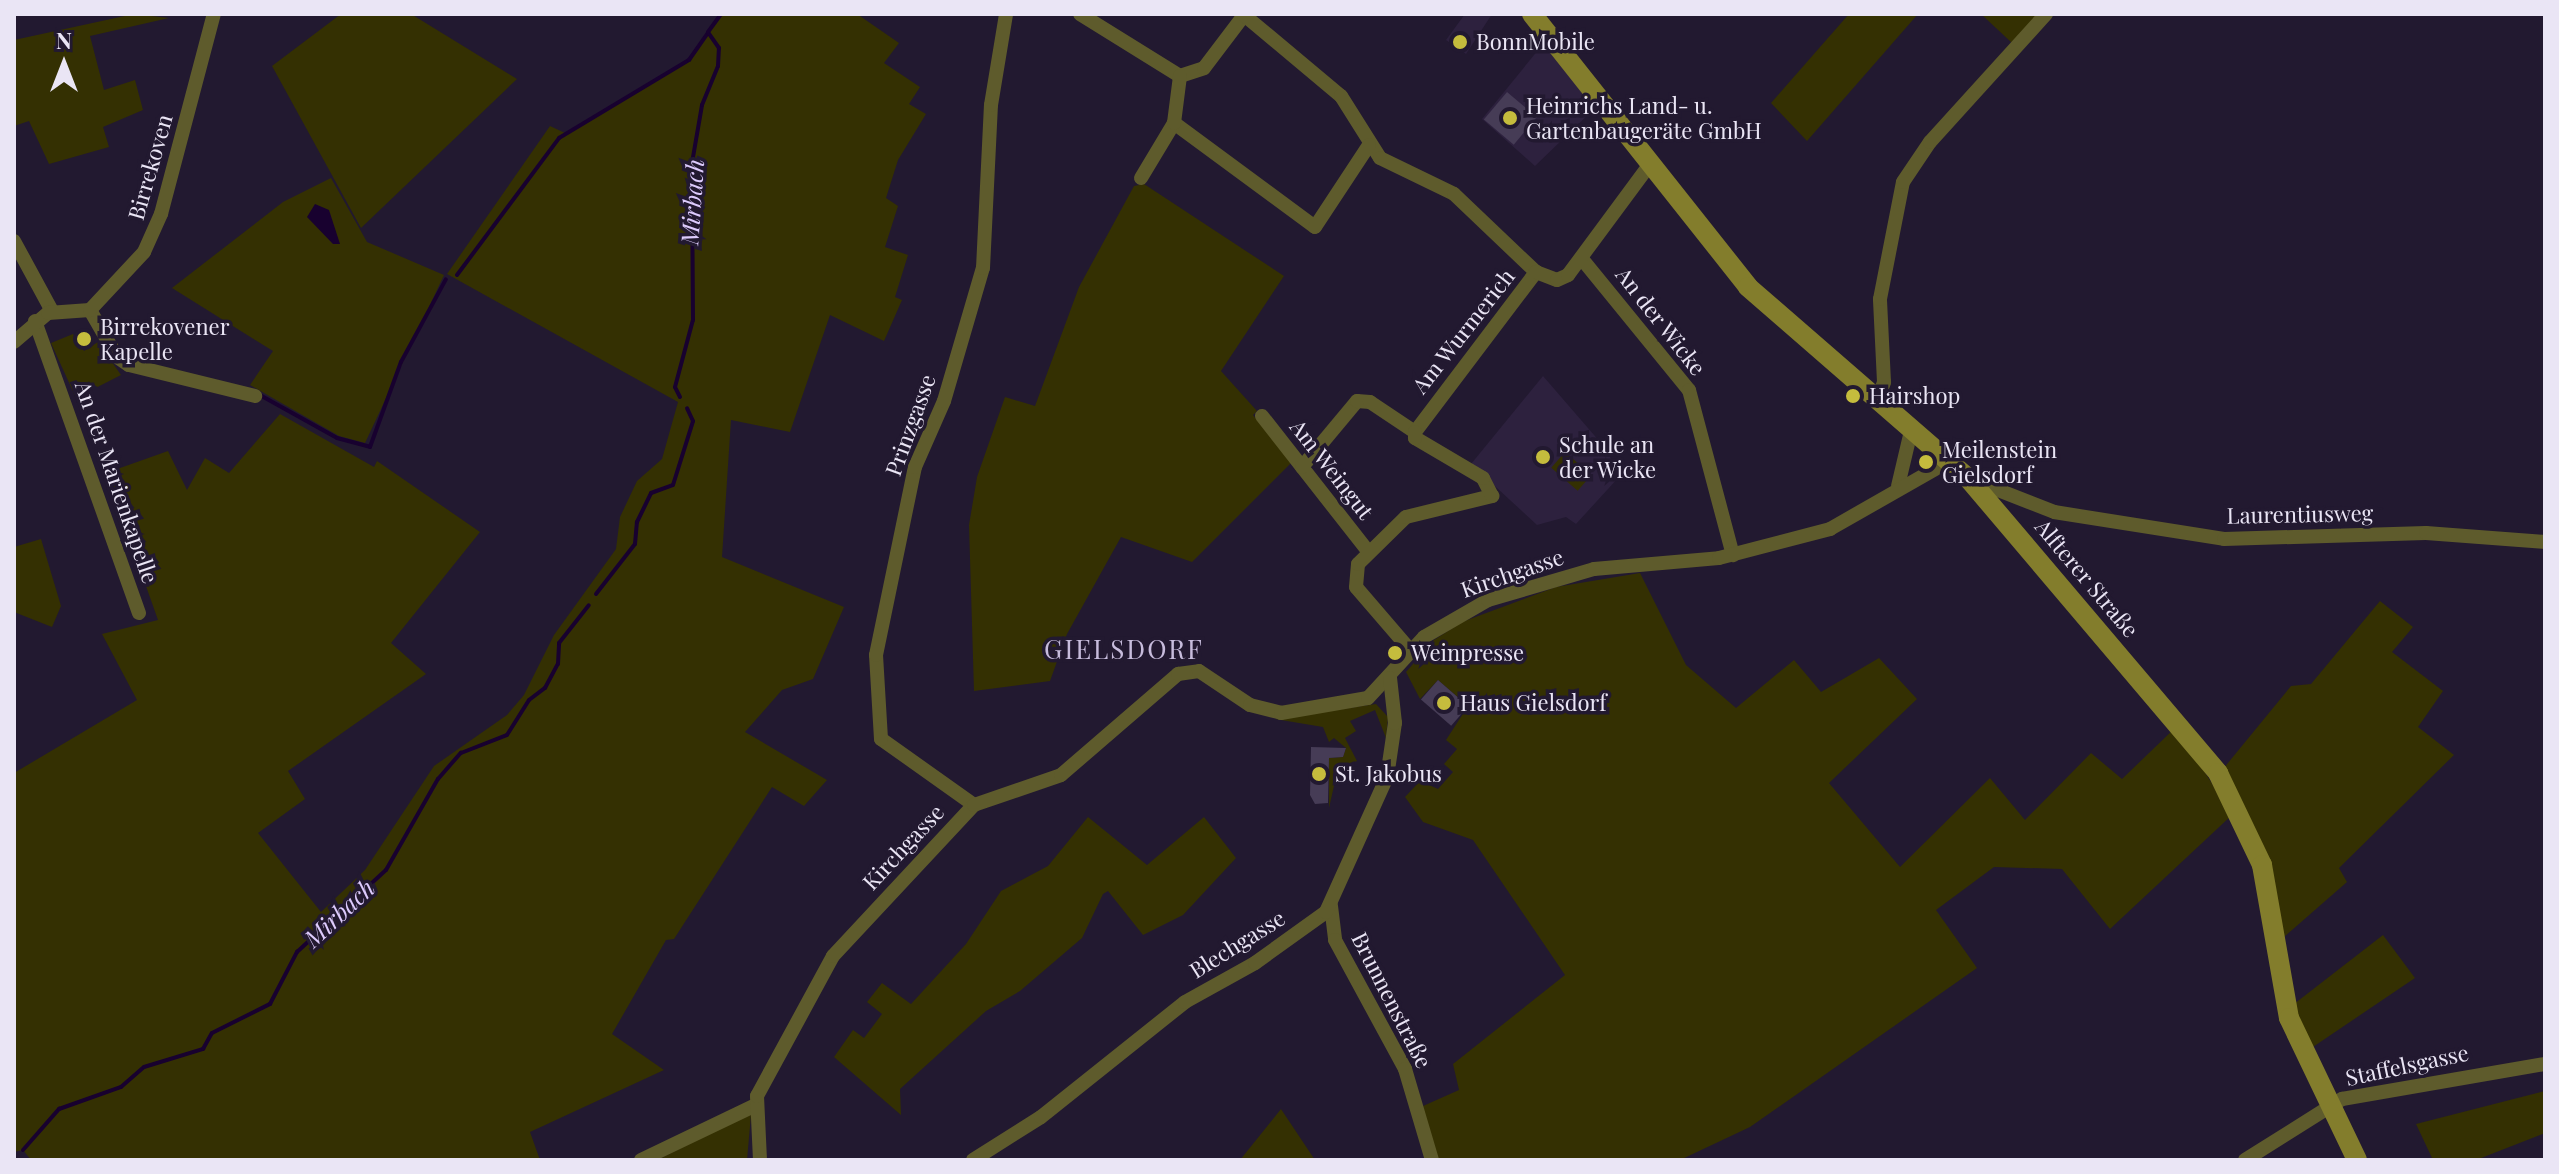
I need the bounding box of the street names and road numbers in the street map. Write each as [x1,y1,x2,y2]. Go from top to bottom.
street label: Birrekoven [122,111,178,223]
street label: An der Wicke [1610,261,1712,381]
street label: Am Wurmerich [1406,263,1520,399]
street label: Prinzgasse [879,371,941,479]
street label: An der Marienkapelle [70,377,164,587]
street label: Am Weingut [1285,414,1379,524]
street label: Laurentiusweg [2226,500,2374,528]
street label: Alfterer Straße [2030,513,2144,643]
street label: Kirchgasse [1457,543,1567,603]
street label: Kirchgasse [857,799,949,895]
street label: Blechgasse [1185,904,1289,984]
street label: Brunnenstraße [1346,928,1438,1072]
street label: Staffelsgasse [2343,1039,2471,1091]

